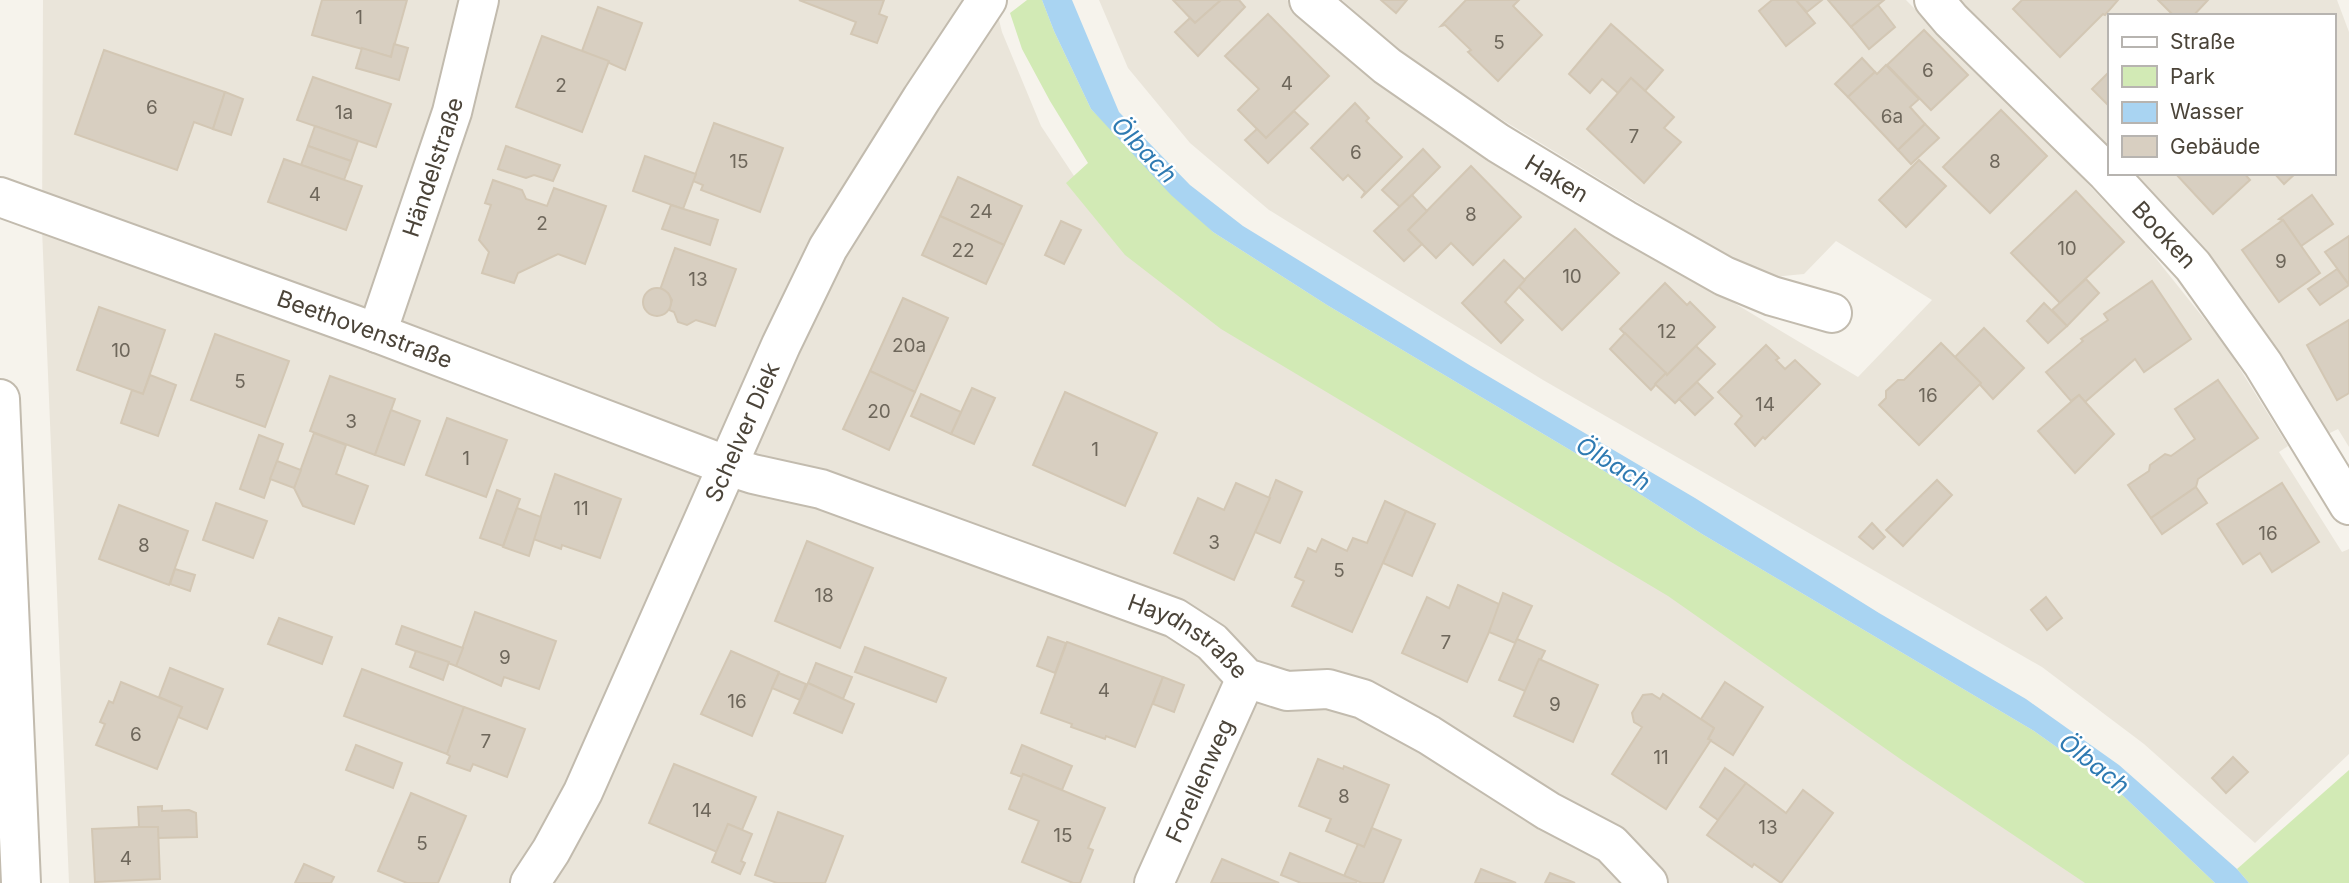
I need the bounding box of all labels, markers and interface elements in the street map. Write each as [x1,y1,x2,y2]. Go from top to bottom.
house number: 1 [355,6,363,29]
legend [2108,14,2335,175]
text: Straße [2170,29,2235,54]
house number: 5 [1493,31,1505,54]
house number: 6 [1922,59,1934,82]
text: Park [2170,64,2215,89]
house number: 4 [1281,72,1293,95]
house number: 2 [555,74,567,97]
street label: Händelstraße [397,95,469,241]
house number: 6 [146,96,158,119]
text: Wasser [2170,99,2244,124]
house number: 1a [335,101,353,124]
house number: 6a [1881,105,1903,128]
water label: Ölbach [1106,110,1183,189]
house number: 7 [1629,125,1639,148]
text: Gebäude [2170,134,2260,159]
house number: 6 [1350,141,1362,164]
street label: Haken [1520,149,1594,209]
house number: 15 [729,150,749,173]
house number: 8 [1989,150,2001,173]
house number: 4 [309,183,321,206]
street label: Booken [2126,195,2202,274]
house number: 24 [969,200,993,223]
house number: 8 [1465,203,1477,226]
house number: 2 [536,212,548,235]
house number: 10 [2057,237,2077,260]
house number: 22 [951,239,975,262]
house number: 9 [2275,250,2287,273]
house number: 10 [1562,265,1582,288]
house number: 13 [688,268,708,291]
street label: Beethovenstraße [273,284,456,374]
house number: 12 [1657,320,1677,343]
house number: 20a [892,334,926,357]
house number: 10 [111,339,131,362]
street label: Schelver Diek [699,358,786,506]
house number: 5 [234,370,246,393]
house number: 16 [1918,384,1938,407]
house number: 14 [1755,393,1775,416]
house number: 20 [867,400,891,423]
house number: 3 [345,410,357,433]
water label: Ölbach [1571,430,1656,497]
house number: 1 [1091,438,1099,461]
house number: 1 [462,447,470,470]
house number: 11 [573,497,589,520]
house number: 16 [2258,522,2278,545]
house number: 3 [1208,531,1220,554]
house number: 8 [138,534,150,557]
house number: 5 [1333,559,1345,582]
house number: 18 [814,584,834,607]
street label: Haydnstraße [1124,588,1253,685]
house number: 7 [1441,631,1451,654]
house number: 9 [499,646,511,669]
house number: 4 [1098,679,1110,702]
house number: 16 [727,690,747,713]
house number: 9 [1549,693,1561,716]
street label: Forellenweg [1160,715,1240,847]
house number: 6 [130,723,142,746]
water label: Ölbach [2053,727,2135,800]
house number: 7 [481,730,491,753]
house number: 11 [1653,746,1669,769]
house number: 8 [1338,785,1350,808]
house number: 14 [692,799,712,822]
house number: 13 [1758,816,1778,839]
house number: 15 [1053,824,1073,847]
house number: 5 [416,832,428,855]
house number: 4 [120,847,132,870]

